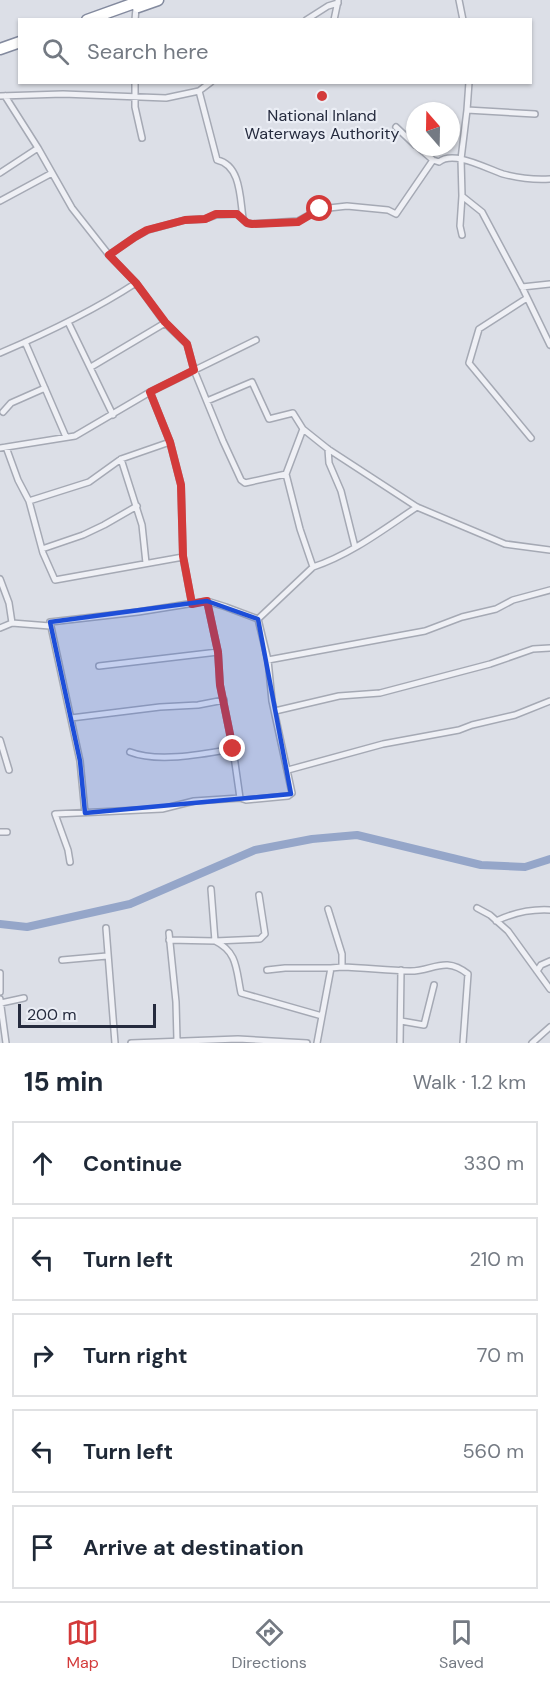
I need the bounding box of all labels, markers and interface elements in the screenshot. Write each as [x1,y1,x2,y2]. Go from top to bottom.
search box [18,18,532,84]
icon: search [39,35,72,68]
text: Search here [87,37,208,66]
marker: National Inland Waterways Authority [315,89,329,103]
north arrow [406,102,460,156]
place label: National Inland Waterways Authority [245,105,400,144]
route start [306,195,332,221]
route end [219,735,245,761]
scale bar [18,1001,156,1028]
text: 200 m [27,1004,76,1025]
text: 15 min [24,1065,103,1099]
text: Walk · 1.2 km [413,1069,526,1095]
icon: ahead [26,1147,59,1180]
text: Continue [83,1149,182,1178]
text: 330 m [464,1150,524,1176]
icon: left [26,1243,59,1276]
text: Turn left [83,1245,173,1274]
text: 210 m [469,1246,524,1272]
icon: right [26,1339,59,1372]
text: Turn right [83,1341,188,1370]
text: 70 m [477,1342,524,1368]
icon: left [26,1435,59,1468]
text: Turn left [83,1437,173,1466]
text: 560 m [462,1438,524,1464]
icon: arrive [26,1531,59,1564]
text: Arrive at destination [83,1533,304,1562]
tab: Map [66,1616,99,1673]
tab: Directions [231,1616,307,1673]
tab: Saved [439,1616,484,1673]

